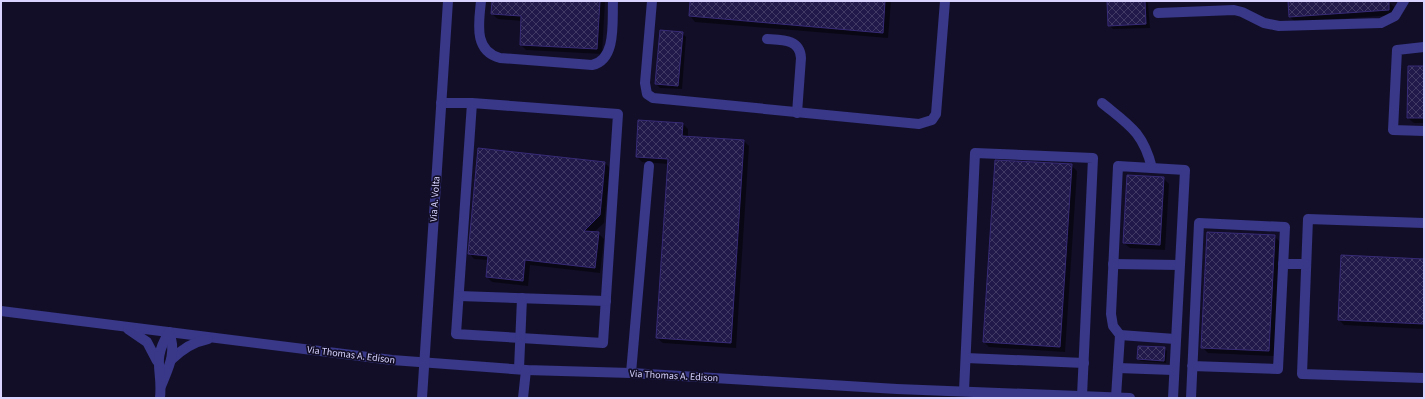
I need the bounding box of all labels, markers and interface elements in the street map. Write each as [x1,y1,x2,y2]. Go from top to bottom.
street label: Via A. Volta [426,176,444,222]
street label: Via Thomas A. Edison [306,343,396,367]
street label: Via Thomas A. Edison [629,367,719,385]

